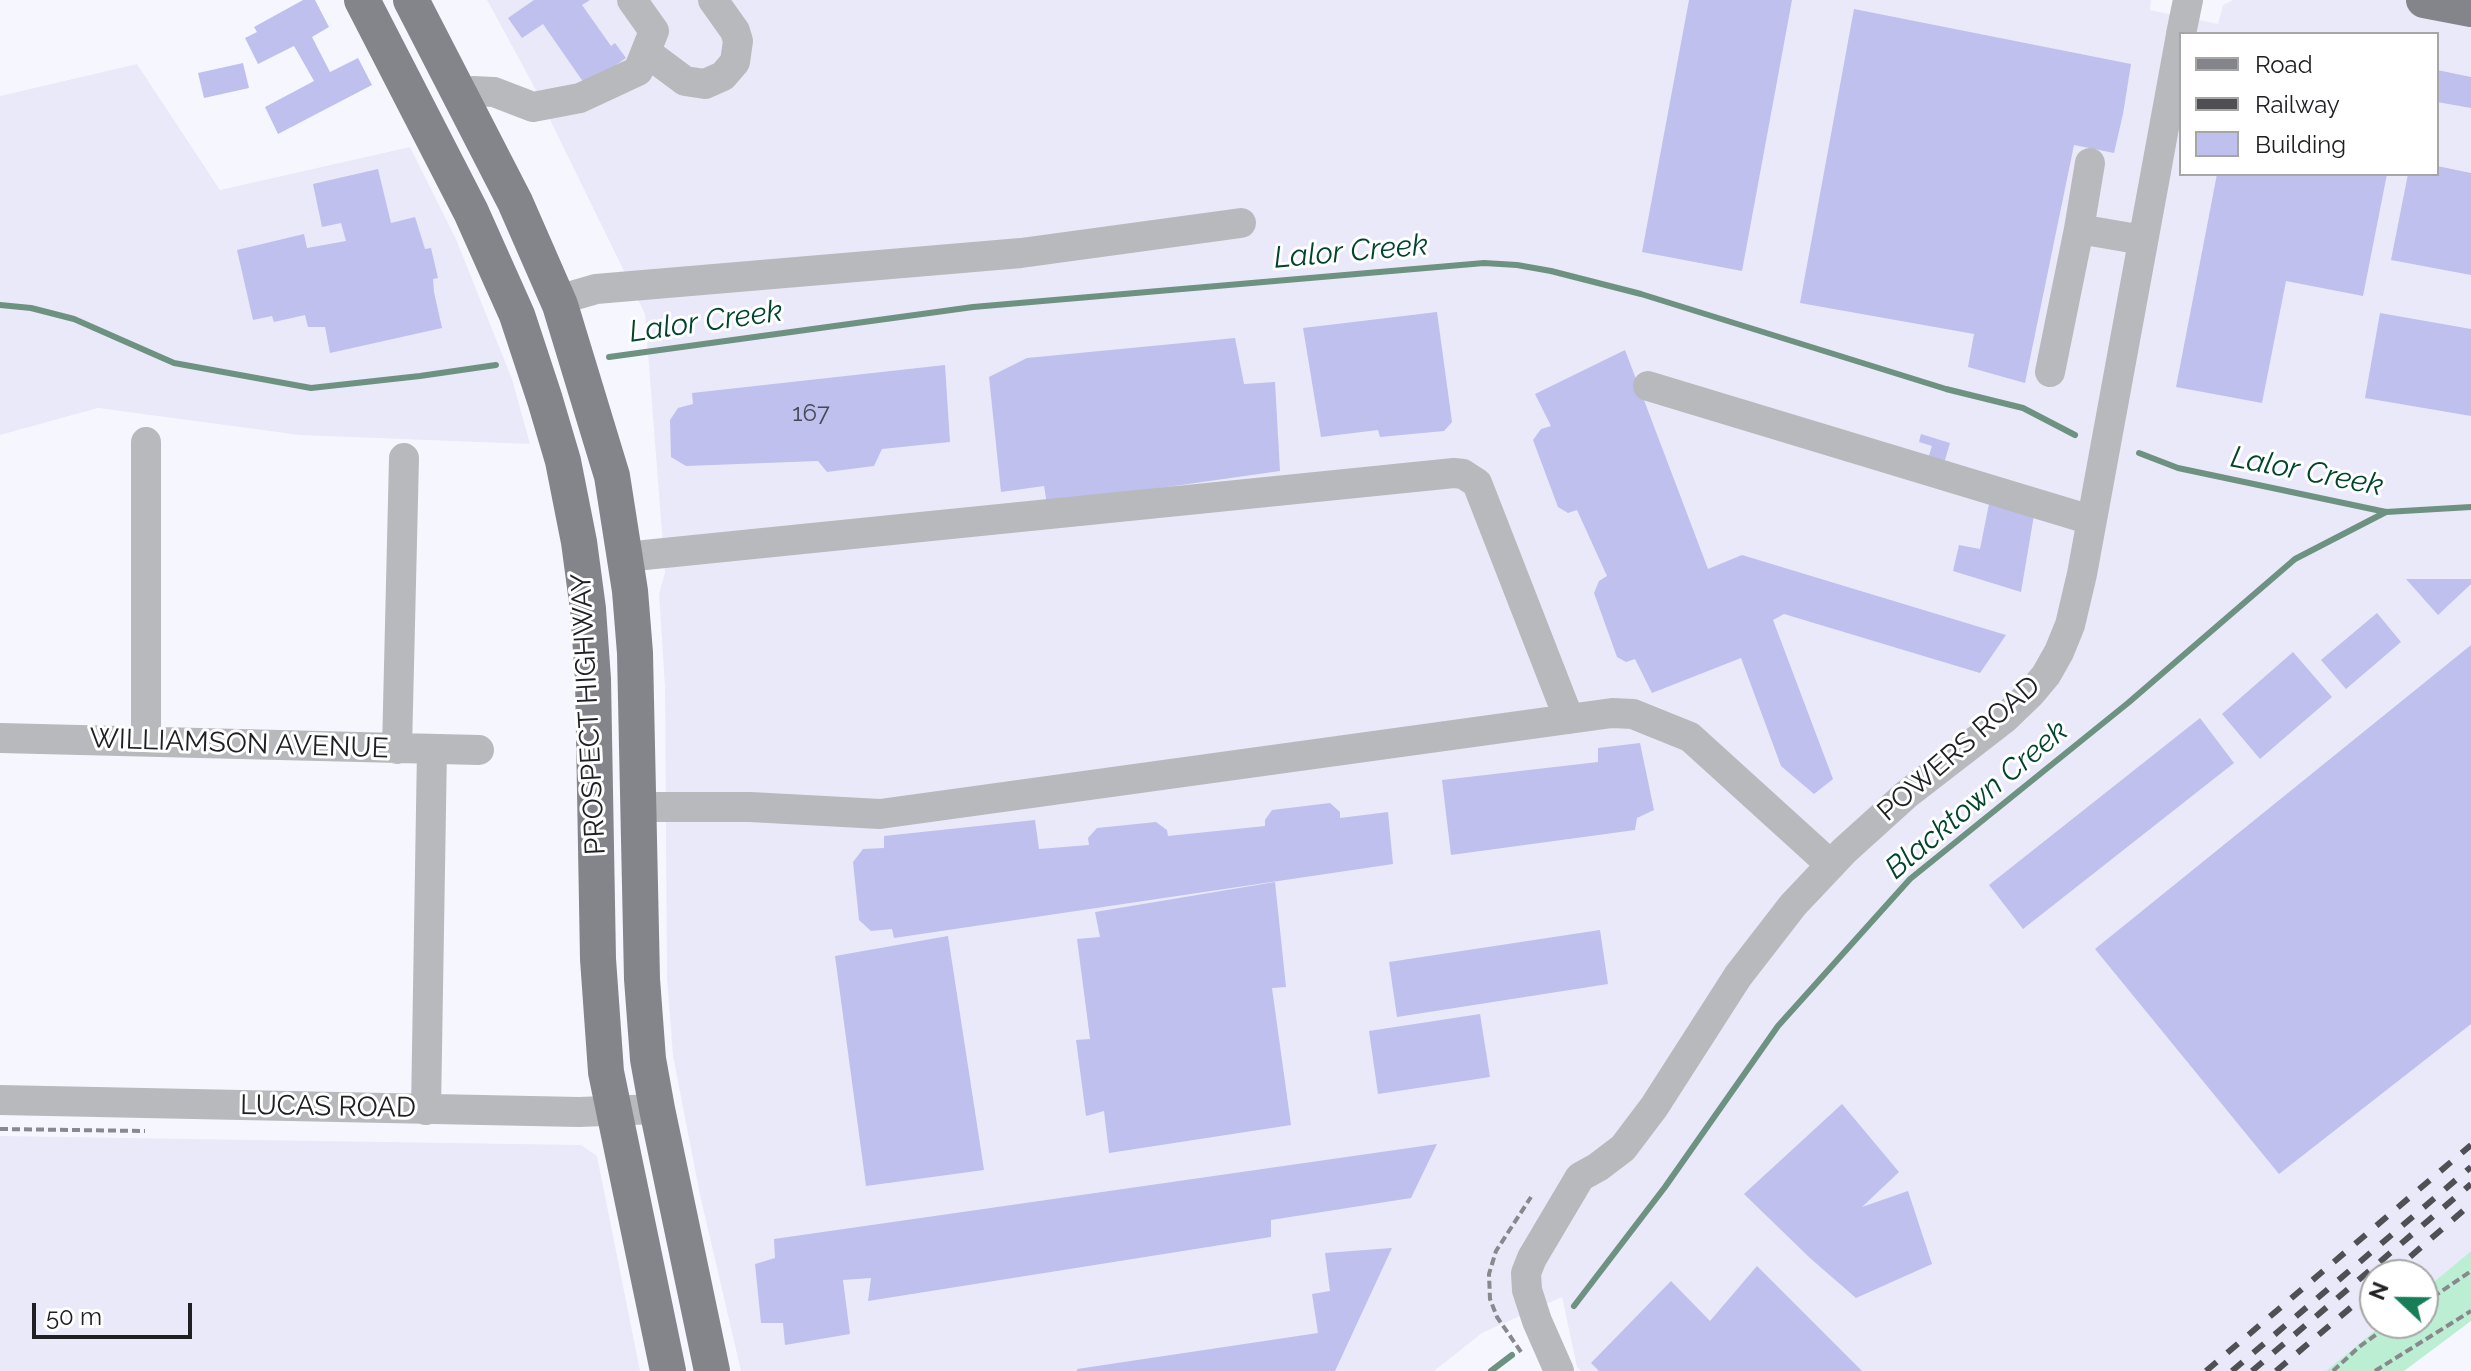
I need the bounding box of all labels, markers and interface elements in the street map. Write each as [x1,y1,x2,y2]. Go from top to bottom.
legend [2179,32,2439,176]
text: Road [2255,50,2313,79]
text: Railway [2255,90,2340,119]
text: Building [2255,130,2346,159]
water label: Lalor Creek [1273,227,1429,277]
water label: Lalor Creek [627,293,785,351]
house number: 167 [792,400,830,428]
water label: Lalor Creek [2228,440,2386,504]
street label: PROSPECT HIGHWAY [565,572,613,856]
street label: POWERS ROAD [1871,669,2047,829]
water label: Blacktown Creek [1878,713,2076,887]
street label: WILLIAMSON AVENUE [89,722,389,766]
street label: LUCAS ROAD [240,1089,416,1125]
north arrow [2359,1259,2439,1339]
text: N [2363,1278,2394,1303]
scale bar [36,1287,196,1337]
text: 50 m [46,1302,102,1331]

